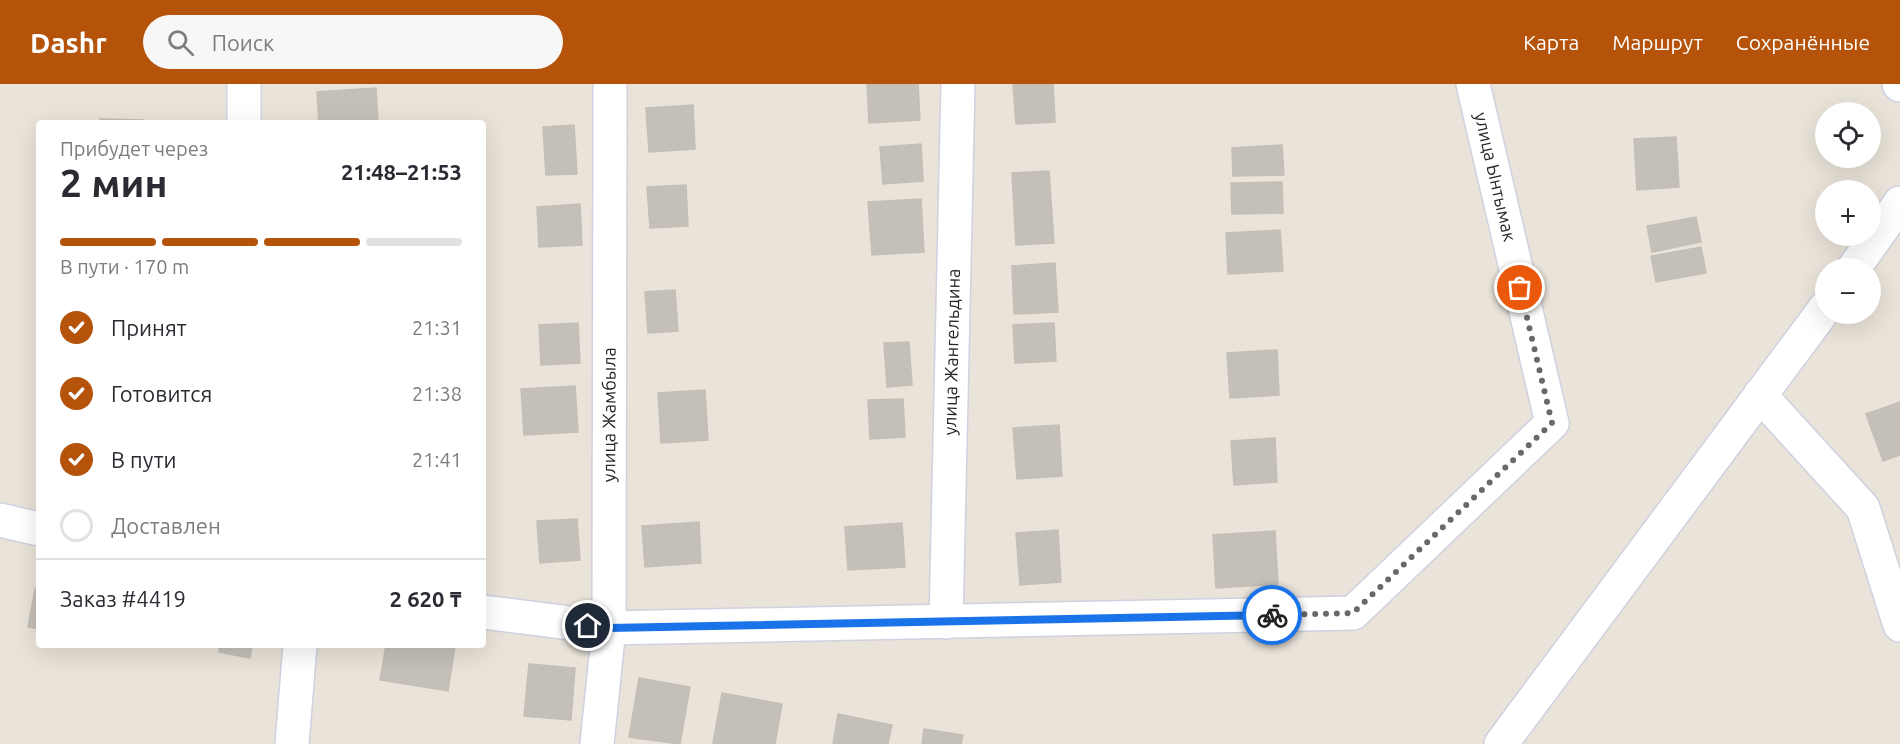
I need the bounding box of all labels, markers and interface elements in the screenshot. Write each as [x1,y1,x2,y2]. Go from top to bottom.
search box [143,15,563,69]
icon: search [164,26,197,59]
text: Dashr [30,27,107,58]
text: Поиск [212,30,274,55]
text: Карта [1523,30,1579,54]
text: Маршрут [1612,30,1703,54]
text: Сохранённые [1736,30,1870,54]
map controls [1815,102,1881,324]
button: locate [1815,102,1881,168]
street label: улица Ынтымак [1471,110,1521,243]
text: Прибудет через [60,137,208,160]
text: 21:48–21:53 [341,159,462,184]
text: 2 мин [60,161,168,204]
button: + [1815,180,1881,246]
text: В пути · 170 m [60,255,189,278]
button: − [1815,258,1881,324]
pin [1494,262,1545,313]
street label: улица Жангельдина [939,268,963,436]
icon: bag [1503,271,1536,304]
icon: check [60,311,93,344]
text: Принят [111,315,187,340]
text: 21:31 [412,316,462,339]
street label: улица Жамбыла [598,347,619,482]
icon: check [60,377,93,410]
text: Готовится [111,381,212,406]
text: 21:38 [412,382,462,405]
icon: check [60,443,93,476]
text: В пути [111,447,177,472]
text: 21:41 [412,448,462,471]
text: Доставлен [111,513,221,538]
courier [1242,585,1302,645]
text: Заказ #4419 [60,586,186,611]
text: 2 620 ₸ [390,586,462,611]
icon: bike [1256,599,1289,632]
pin [562,600,613,651]
icon: home [571,609,604,642]

